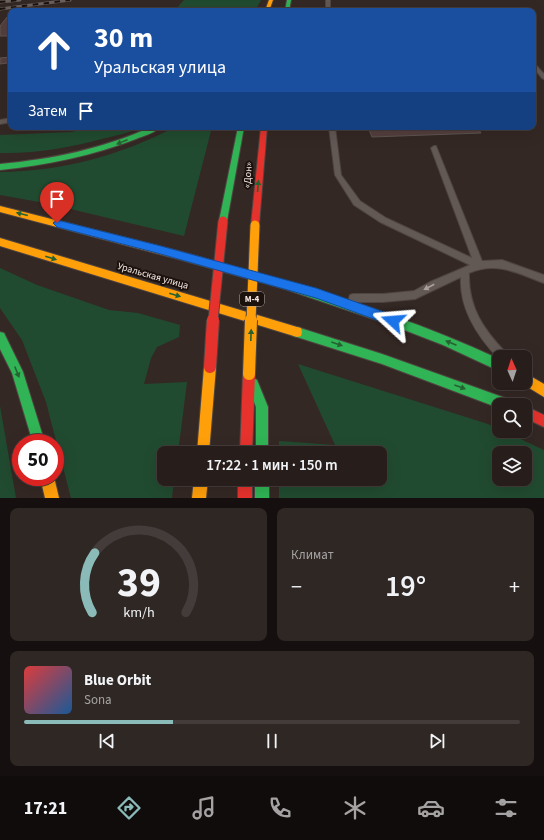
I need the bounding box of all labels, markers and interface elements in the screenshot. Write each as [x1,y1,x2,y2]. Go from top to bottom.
text: 30 m [94,18,153,58]
icon: ahead [28,24,80,76]
text: Уральская улица [94,55,226,80]
icon: arrive [75,100,97,122]
text: Затем [28,101,67,122]
one-way arrow [115,140,127,146]
street label: «Дон» [240,162,256,188]
one-way arrow [255,180,262,192]
pin [40,182,74,223]
icon: arrive [46,188,68,210]
one-way arrow [15,211,28,217]
one-way arrow [45,255,57,261]
street label: Уральская улица [116,259,190,293]
one-way arrow [424,284,435,290]
one-way arrow [170,292,182,298]
road number: М-4 [240,292,264,306]
position arrow [372,300,414,342]
one-way arrow [247,329,254,341]
one-way arrow [445,339,457,345]
one-way arrow [332,341,344,347]
north arrow [492,350,532,390]
map controls [492,350,532,486]
one-way arrow [14,366,20,378]
one-way arrow [455,384,467,390]
button: search [492,398,532,438]
speed limit sign: 50 [12,434,64,486]
button: layers [492,446,532,486]
text: 17:22 · 1 мин · 150 m [206,455,338,476]
text: Климат [291,546,334,564]
text: 39 [117,552,160,612]
text: 19° [385,565,426,608]
text: − [291,571,302,603]
text: + [509,571,520,603]
text: km/h [123,601,154,622]
text: Blue Orbit [84,670,151,691]
text: Sona [84,691,112,709]
icon: previous [96,730,118,752]
icon: pause [261,730,283,752]
icon: next [426,730,448,752]
icon: directions [115,794,143,822]
icon: music [190,794,218,822]
icon: phone [266,794,294,822]
icon: climate [341,794,369,822]
icon: car [417,794,445,822]
icon: filters [492,794,520,822]
text: 17:21 [24,796,67,821]

